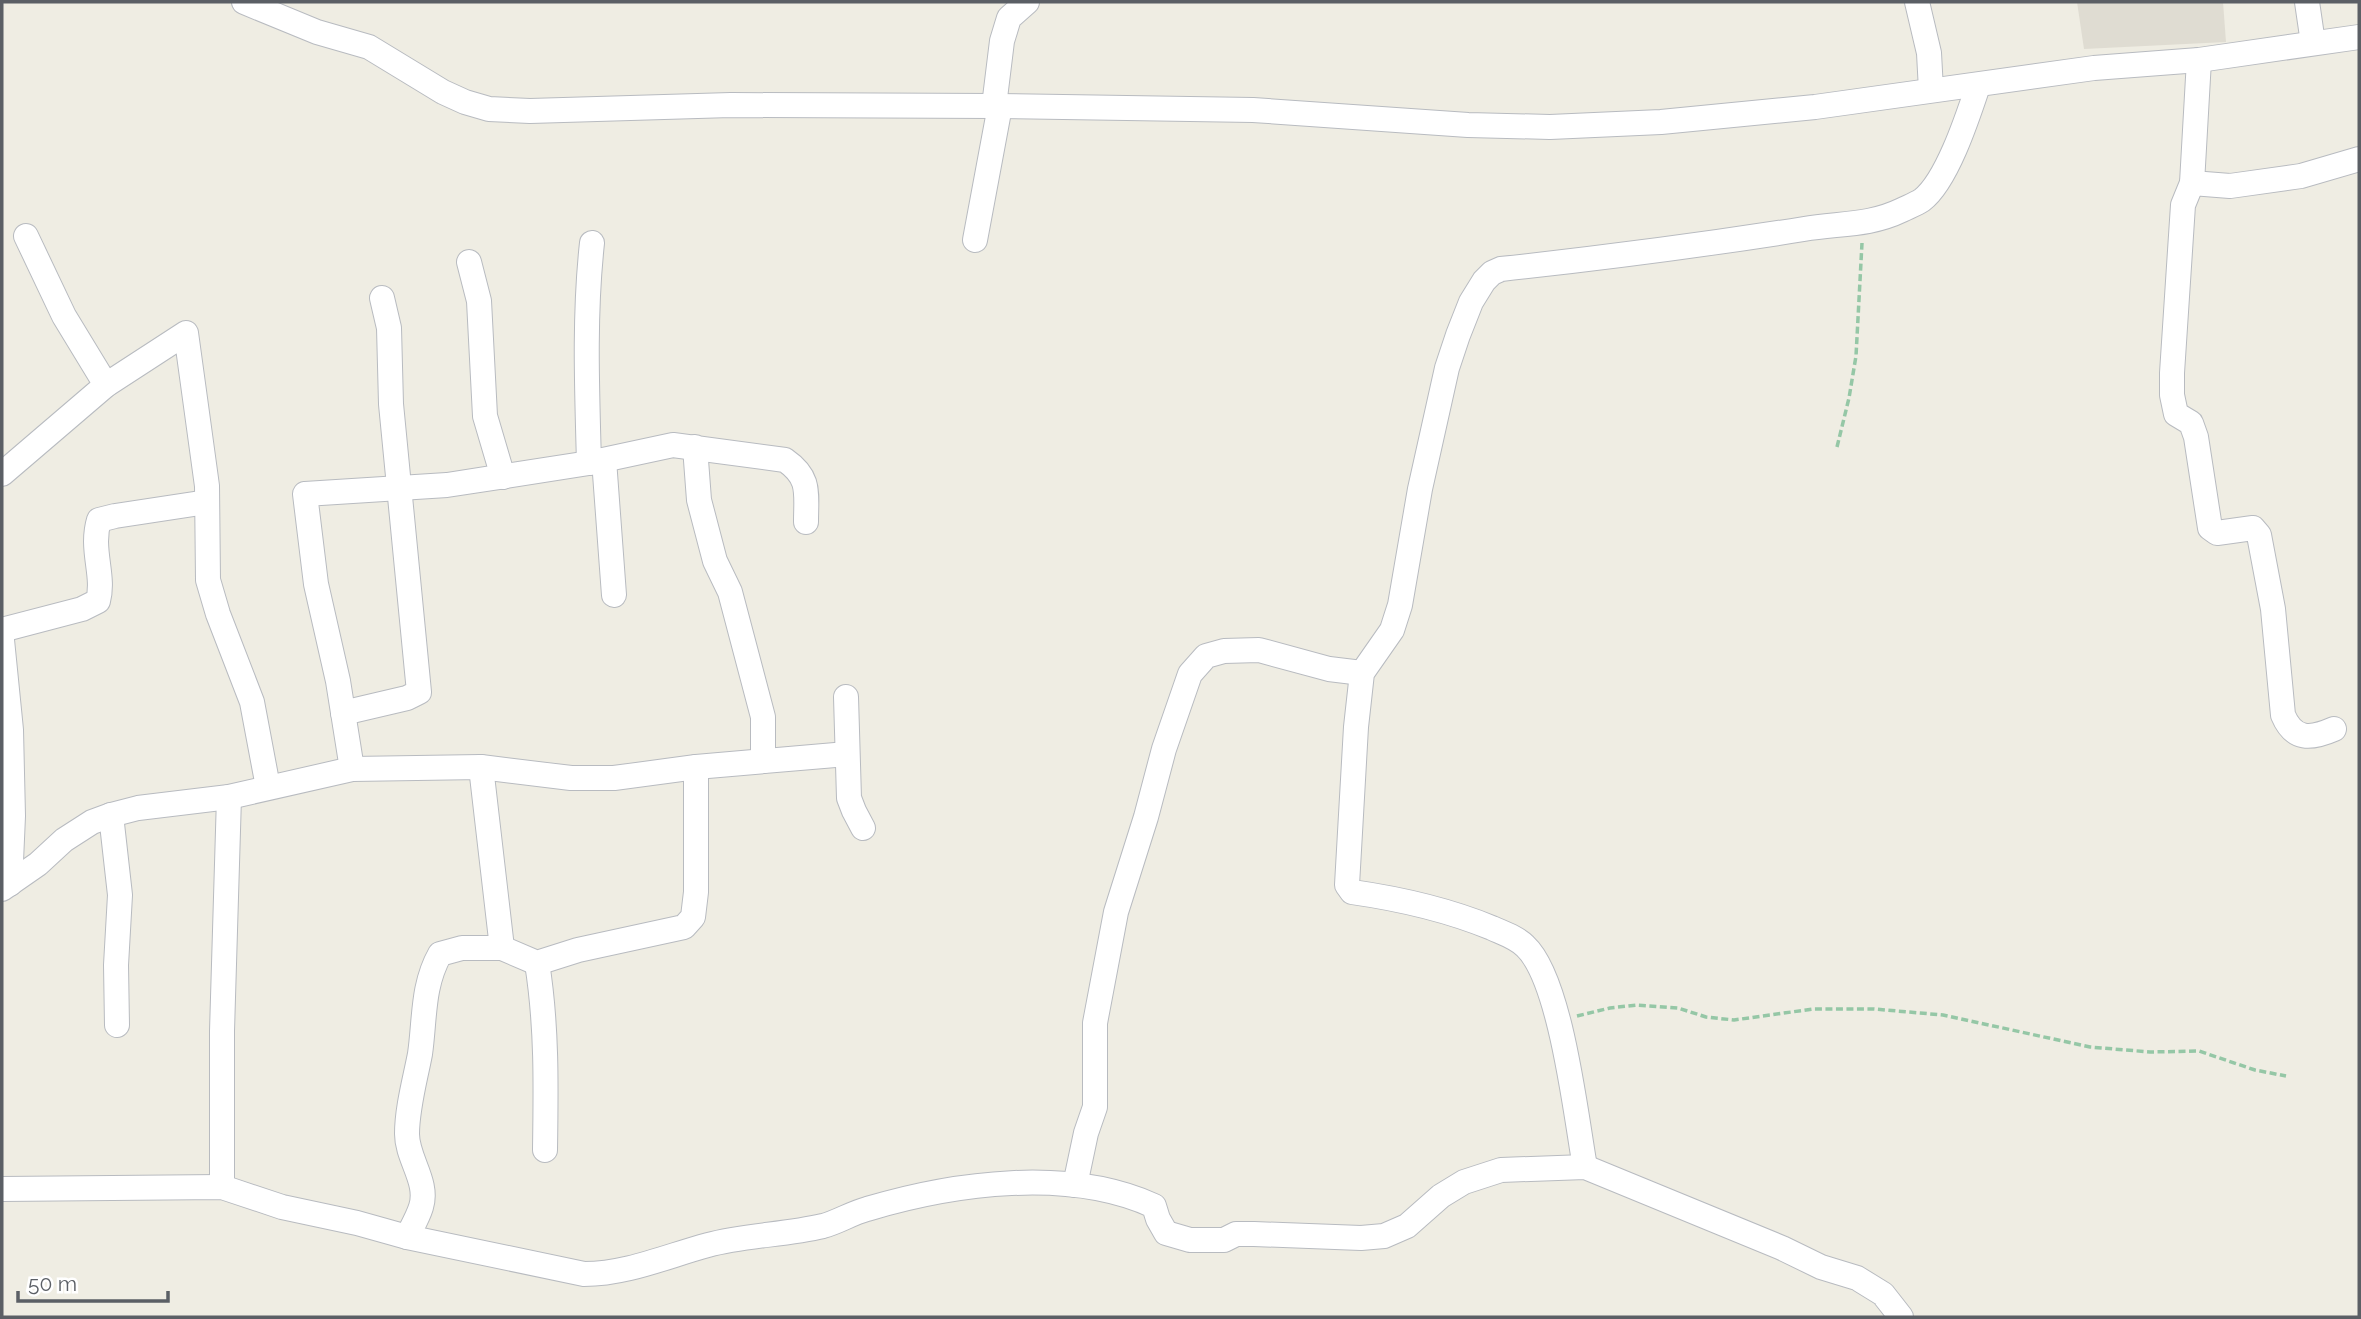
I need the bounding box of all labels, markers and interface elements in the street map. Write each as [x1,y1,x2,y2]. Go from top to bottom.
scale bar [18,1260,168,1304]
text: 50 m [28,1271,77,1296]

